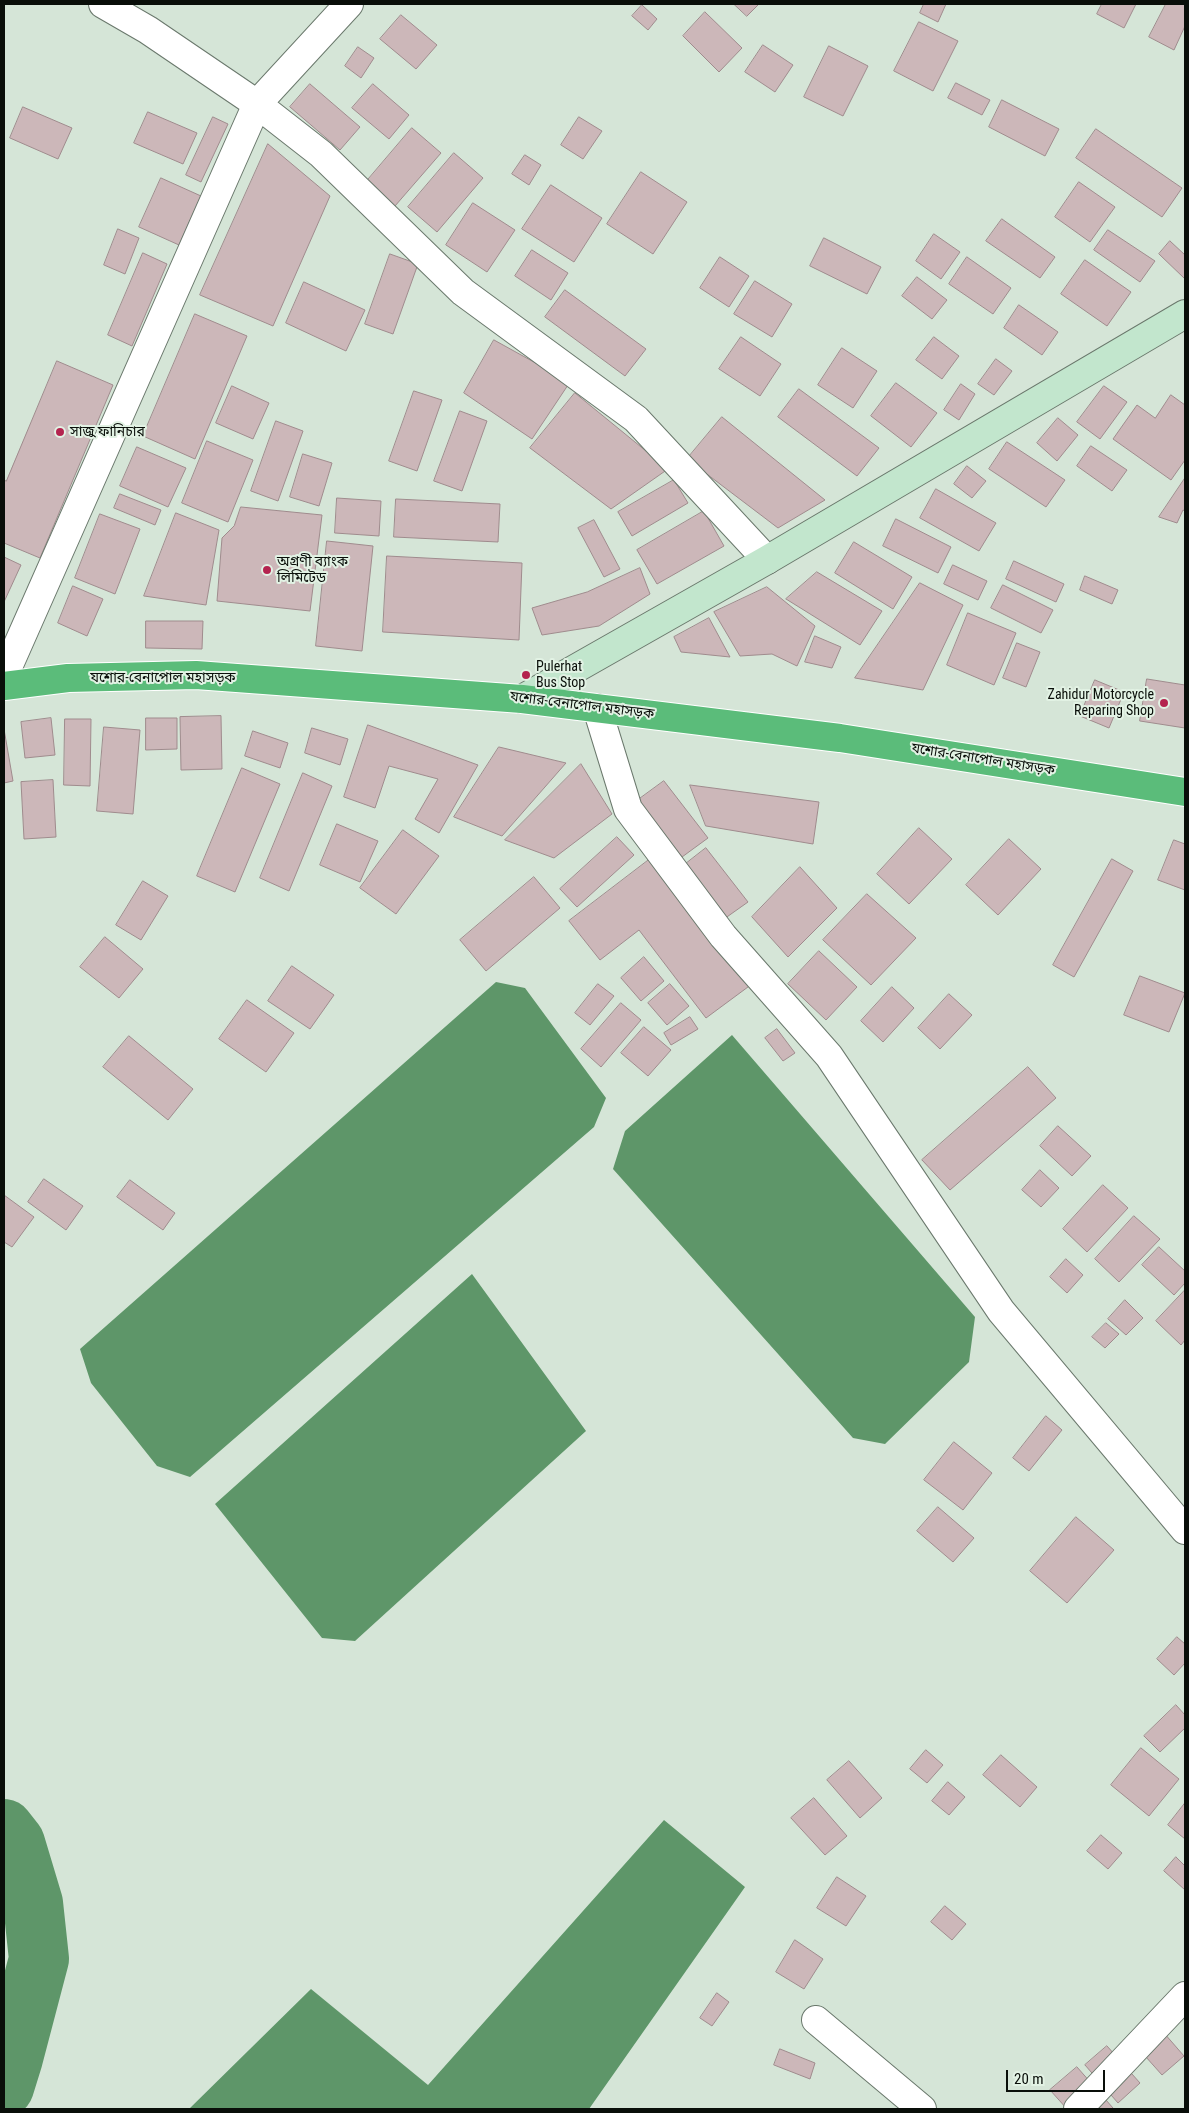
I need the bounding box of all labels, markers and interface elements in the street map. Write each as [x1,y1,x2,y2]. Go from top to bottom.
place label: সাজু ফানিচার [70,424,145,440]
marker: সাজু ফানিচার [54,426,66,438]
place label: অগ্রণী ব্যাংক লিমিটেড [277,554,348,586]
marker: অগ্রণী ব্যাংক লিমিটেড [261,564,273,576]
place label: Pulerhat Bus Stop [536,659,585,692]
marker: Pulerhat Bus Stop [520,669,532,681]
street label: যশোর-বেনাপোল মহাসড়ক [90,670,236,686]
place label: Zahidur Motorcycle Reparing Shop [1048,687,1154,720]
street label: যশোর-বেনাপোল মহাসড়ক [509,689,655,723]
marker: Zahidur Motorcycle Reparing Shop [1158,697,1170,709]
street label: যশোর-বেনাপোল মহাসড়ক [910,740,1056,780]
scale bar [1009,2060,1108,2092]
text: 20 m [1014,2070,1044,2088]

